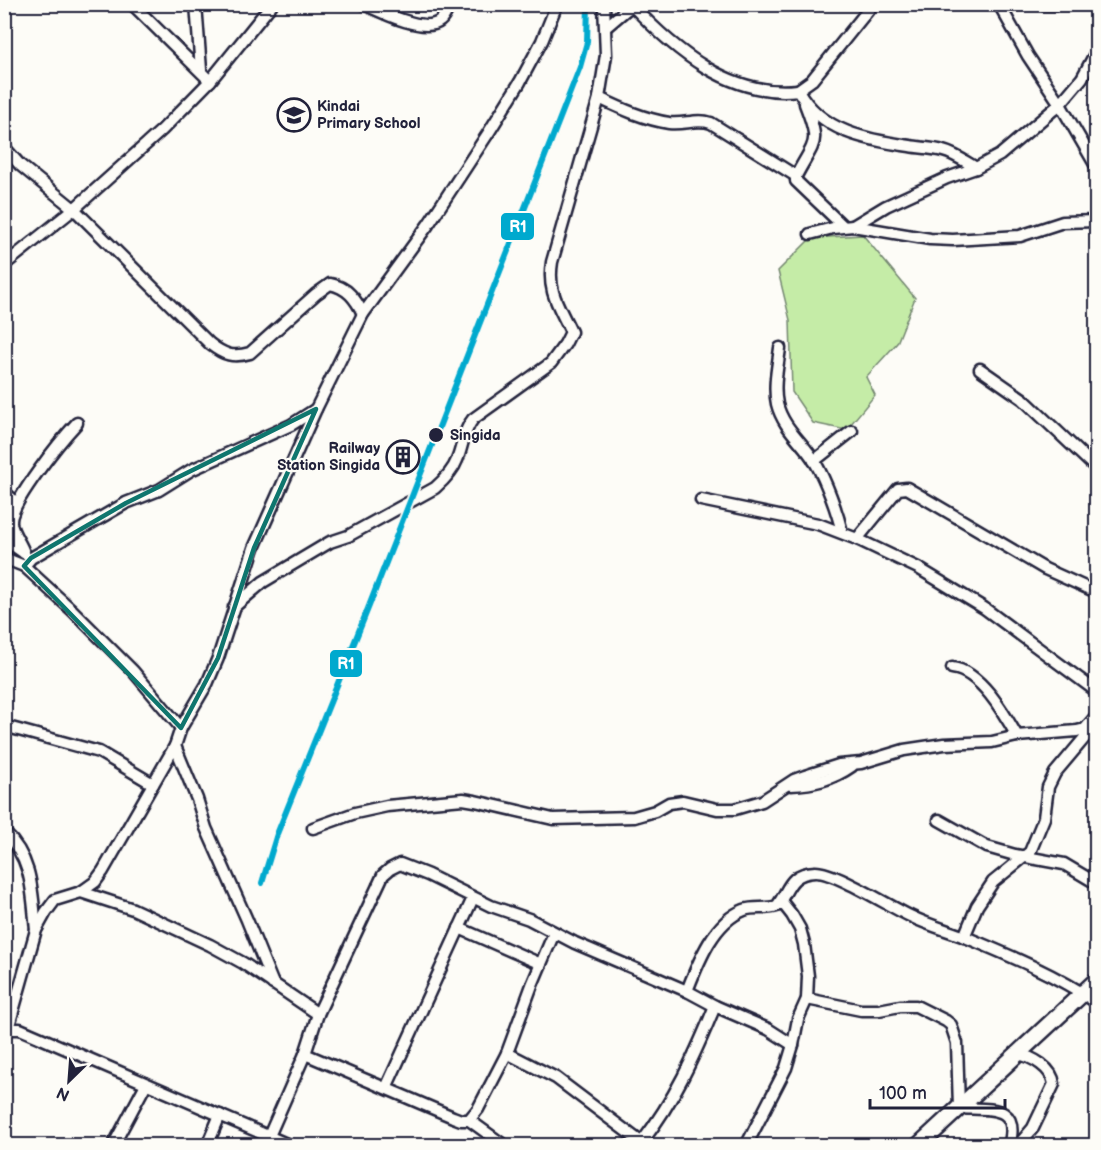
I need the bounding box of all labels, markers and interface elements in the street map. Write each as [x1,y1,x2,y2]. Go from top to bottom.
school or university icon: Kindai Primary School [276,97,312,133]
place label: Kindai Primary School [317,97,421,133]
line badge: R1 [500,212,535,241]
text: R1 [509,218,527,237]
marker: Singida [427,426,445,444]
place label: Singida [450,426,501,445]
place label: Railway Station Singida [277,439,380,475]
building icon: Railway Station Singida [385,439,421,475]
line badge: R1 [329,649,363,678]
text: R1 [337,655,355,674]
north arrow [39,1051,99,1111]
scale bar [870,1072,1005,1110]
text: N [54,1082,73,1104]
text: 100 m [879,1083,927,1104]

